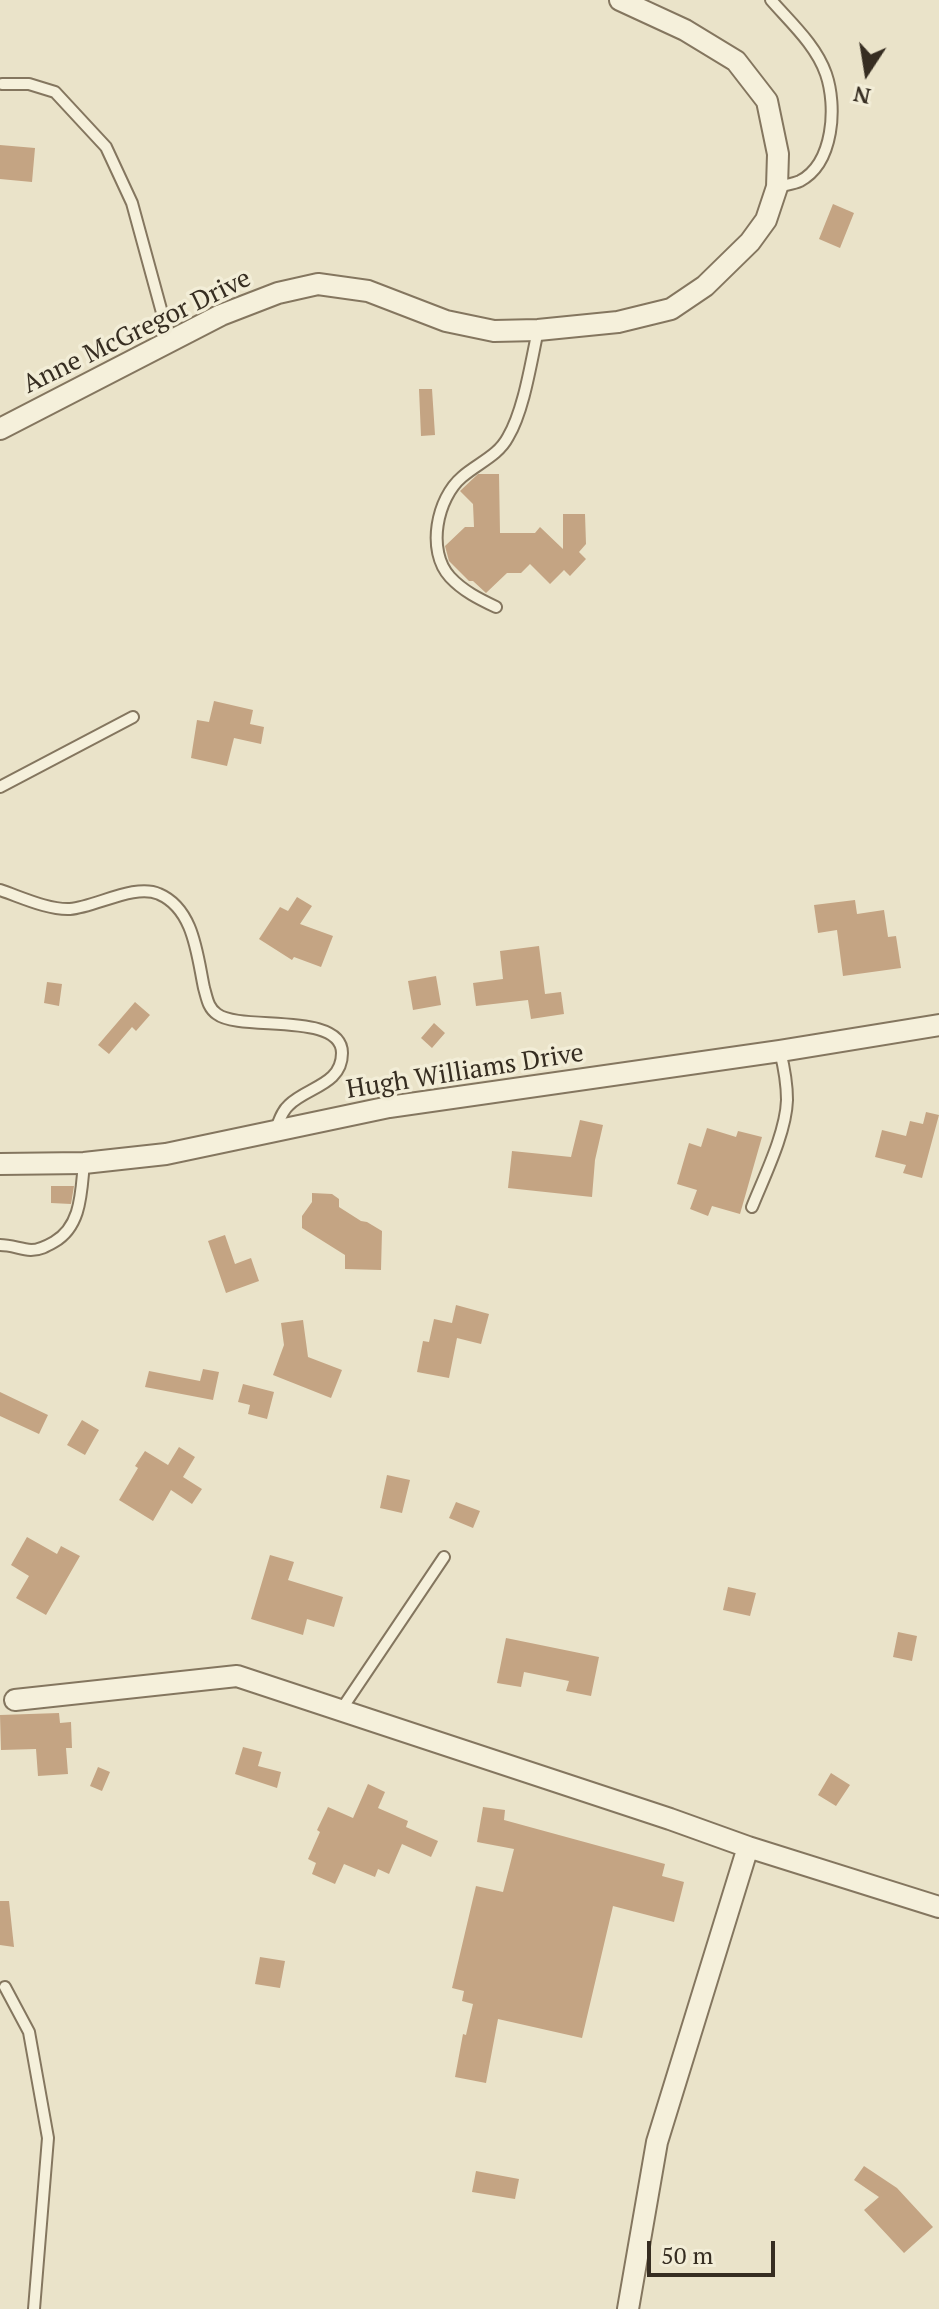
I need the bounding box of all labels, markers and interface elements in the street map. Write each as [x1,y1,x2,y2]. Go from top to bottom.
north arrow [827,32,907,112]
text: N [851,80,873,112]
street label: Anne McGregor Drive [18,263,256,401]
street label: Hugh Williams Drive [344,1038,586,1106]
scale bar [651,2225,779,2275]
text: 50 m [661,2239,713,2271]

